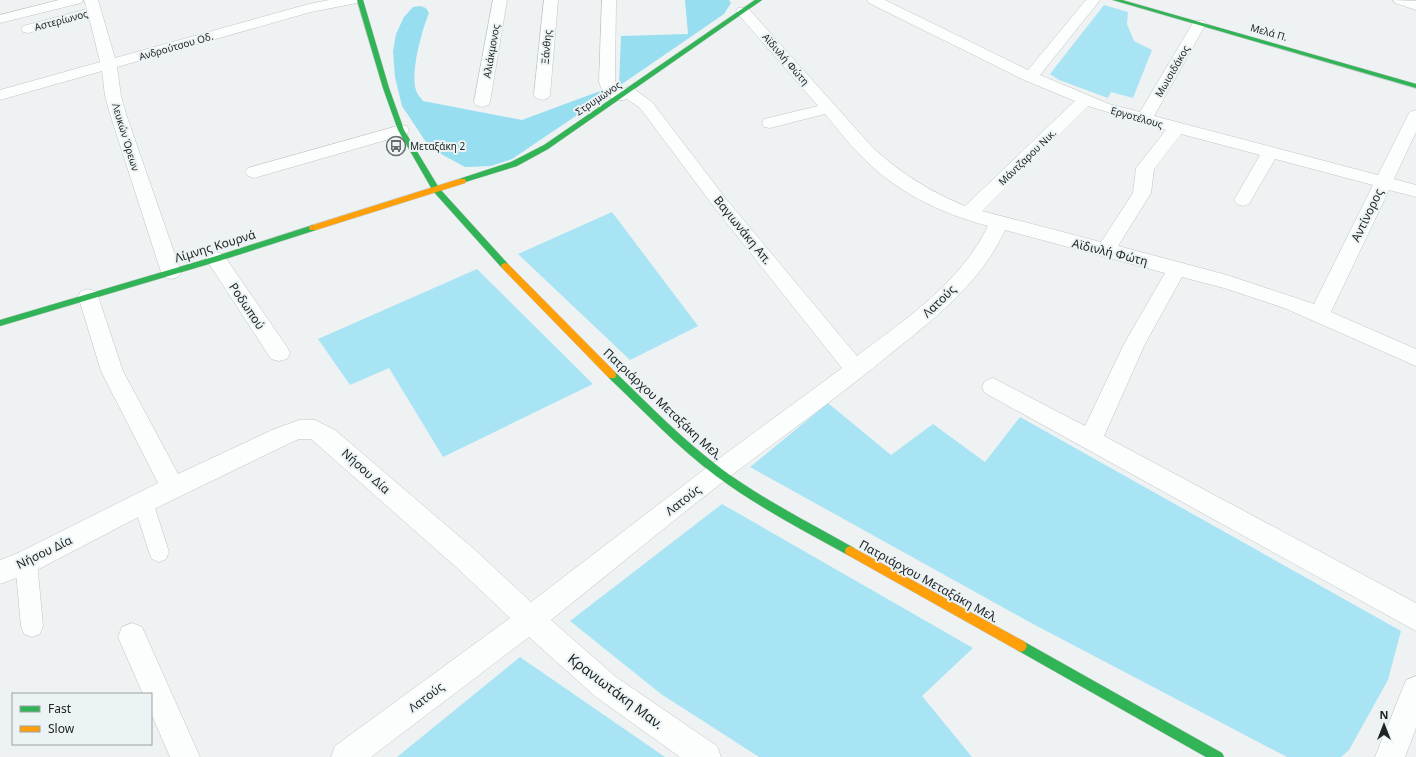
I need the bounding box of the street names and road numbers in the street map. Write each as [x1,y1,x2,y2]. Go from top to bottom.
street label: Αστερίωνος [33,6,89,34]
street label: Μελά Π. [1249,20,1289,44]
street label: Αλιάκμονος [479,23,503,79]
street label: Ανδρούτσου Οδ. [137,29,215,63]
street label: Ξάνθης [538,29,554,65]
street label: Αϊδινλή Φώτη [759,30,813,88]
street label: Μωισιδάκος [1151,42,1193,100]
street label: Στρυμώνος [572,77,624,118]
street label: Λευκών Όρεων [109,101,143,173]
street label: Εργοτέλους [1109,103,1165,131]
street label: Μάντζαρου Νικ. [995,126,1059,188]
street label: Αντίνορος [1347,185,1387,244]
street label: Βαγιωνάκη Απ. [710,192,776,268]
street label: Λίμνης Κουρνά [173,226,258,266]
street label: Αϊδινλή Φώτη [1070,234,1150,270]
street label: Ροδωπού [225,279,269,333]
street label: Λατούς [918,281,960,321]
street label: Πατριάρχου Μεταξάκη Μελ. [600,344,726,464]
street label: Νήσου Δία [338,445,394,498]
street label: Λατούς [662,481,704,519]
street label: Νήσου Δία [13,531,75,573]
street label: Πατριάρχου Μεταξάκη Μελ. [856,536,1002,626]
street label: Κρανιωτάκη Μαν. [564,649,668,733]
street label: Λατούς [405,678,447,716]

